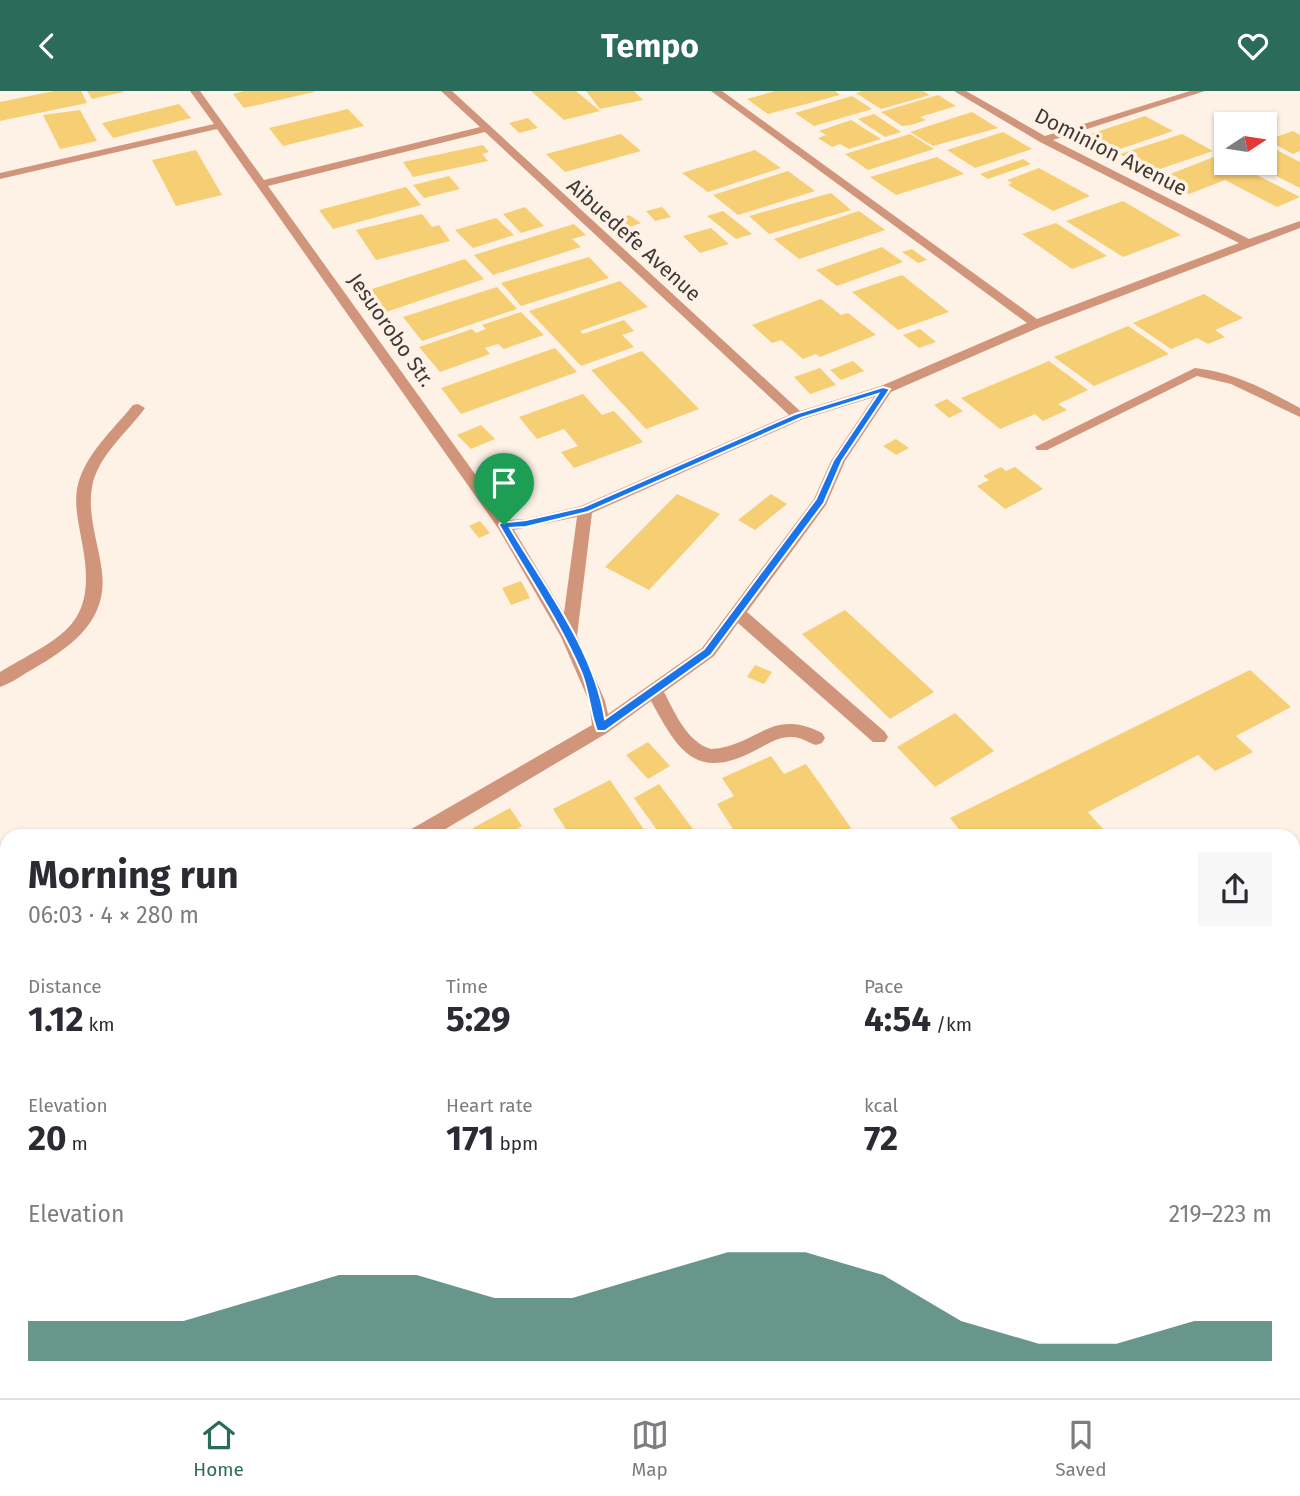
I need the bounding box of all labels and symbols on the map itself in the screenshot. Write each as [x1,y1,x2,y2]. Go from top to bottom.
street label: Dominion Avenue [1030,102,1192,202]
north arrow [1214,112,1278,175]
street label: Aibuedefe Avenue [562,173,706,307]
street label: Jesuorobo Str. [342,268,440,392]
pin [474,453,534,525]

